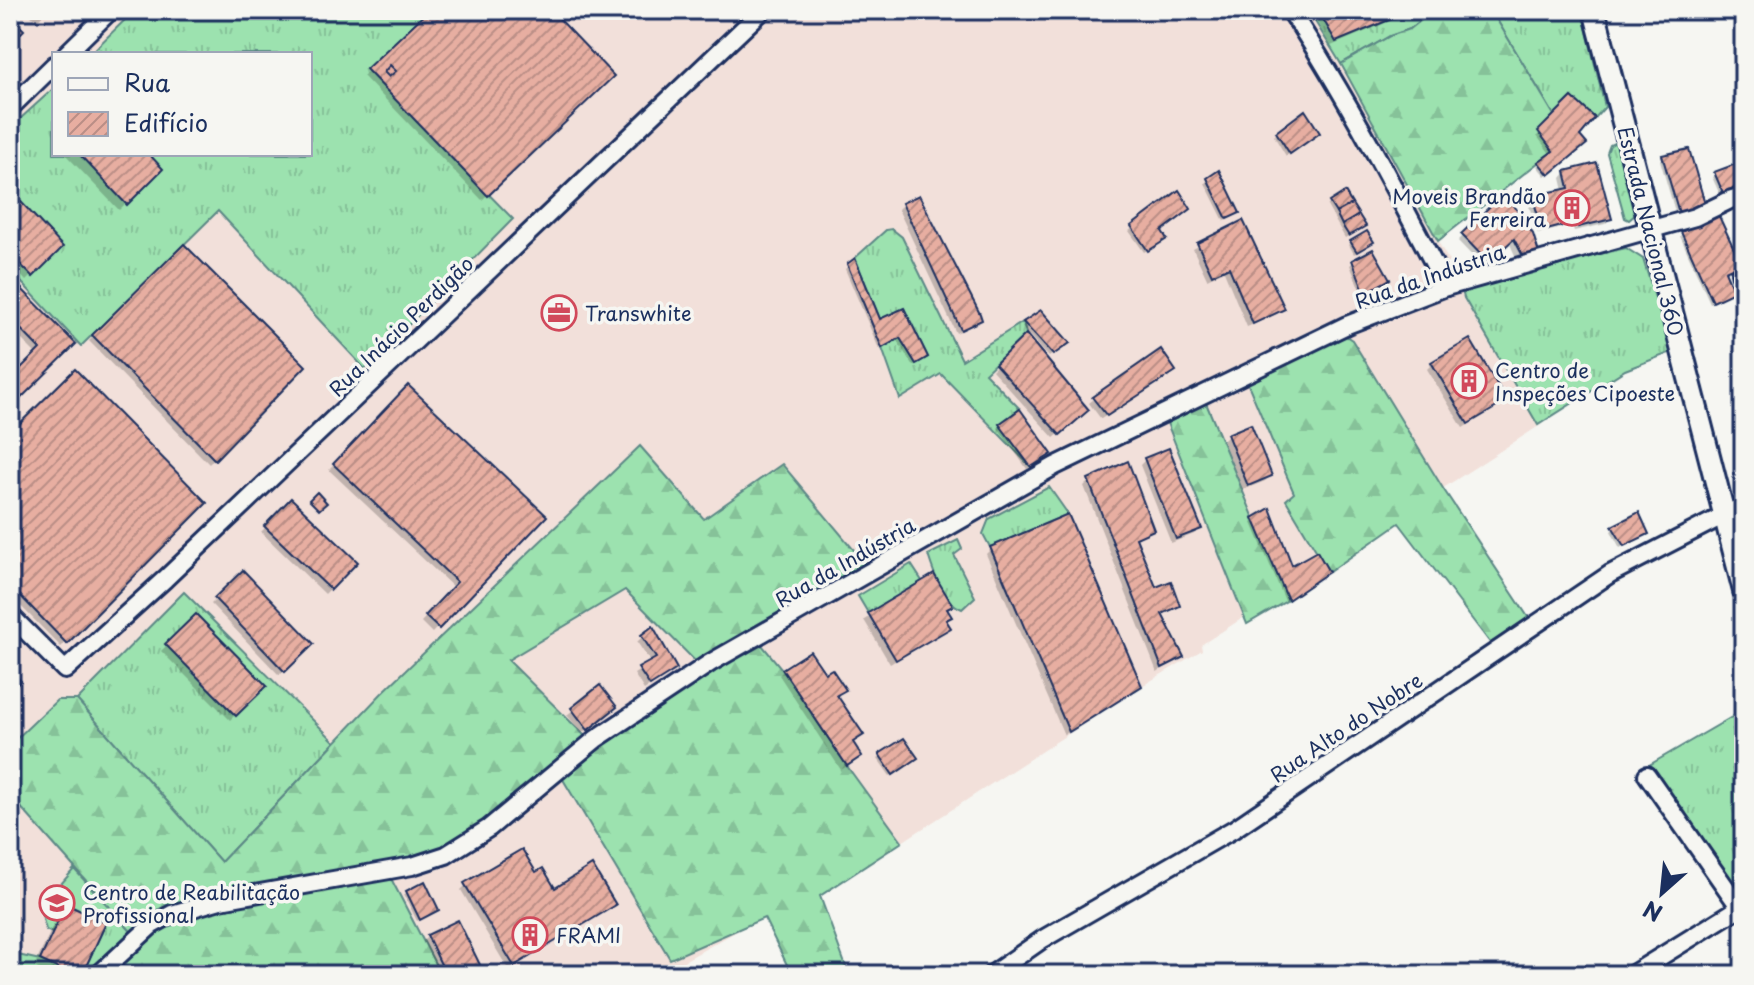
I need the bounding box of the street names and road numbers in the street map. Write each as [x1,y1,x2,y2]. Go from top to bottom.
street label: Estrada Nacional 360 [1610,123,1692,339]
street label: Rua da Indústria [1351,236,1510,316]
street label: Rua Inácio Perdigão [322,249,480,403]
street label: Rua da Indústria [769,509,921,614]
street label: Rua Alto do Nobre [1264,665,1428,789]

